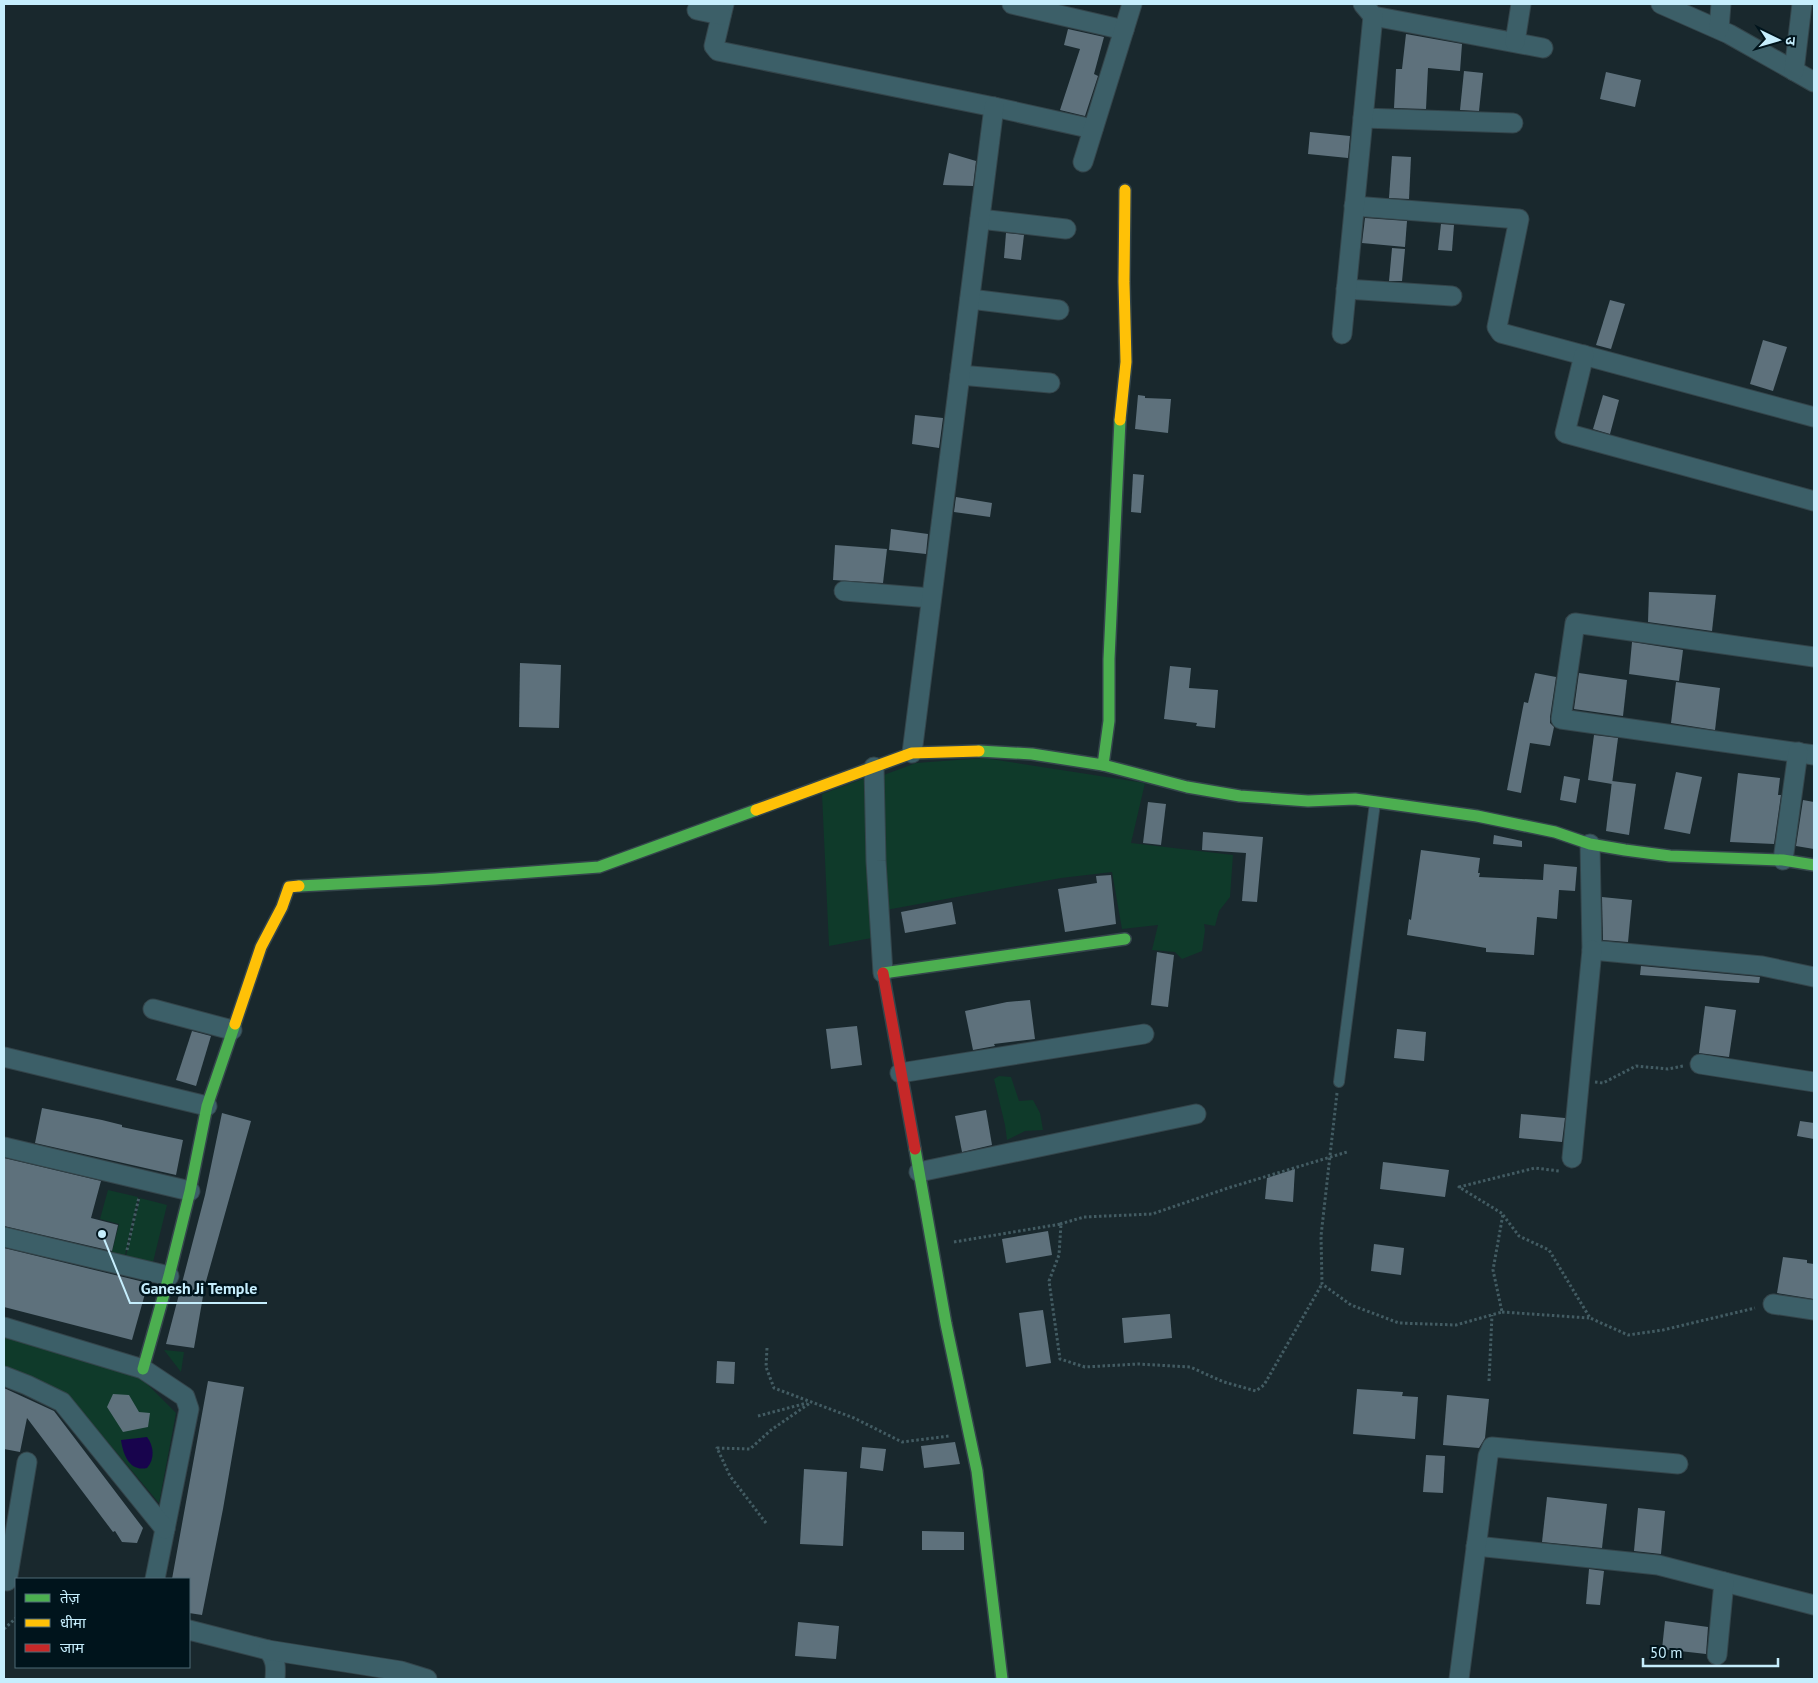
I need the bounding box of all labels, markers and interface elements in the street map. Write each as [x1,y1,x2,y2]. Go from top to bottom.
north arrow [1753,15,1803,65]
text: उ [1782,36,1800,47]
callout: Ganesh Ji Temple [130,1272,267,1303]
text: Ganesh Ji Temple [141,1278,257,1298]
legend [15,1578,190,1668]
text: तेज़ [60,1588,81,1607]
text: धीमा [60,1613,87,1632]
scale bar [1643,1636,1778,1668]
text: जाम [60,1638,85,1657]
text: 50 m [1650,1643,1683,1662]

